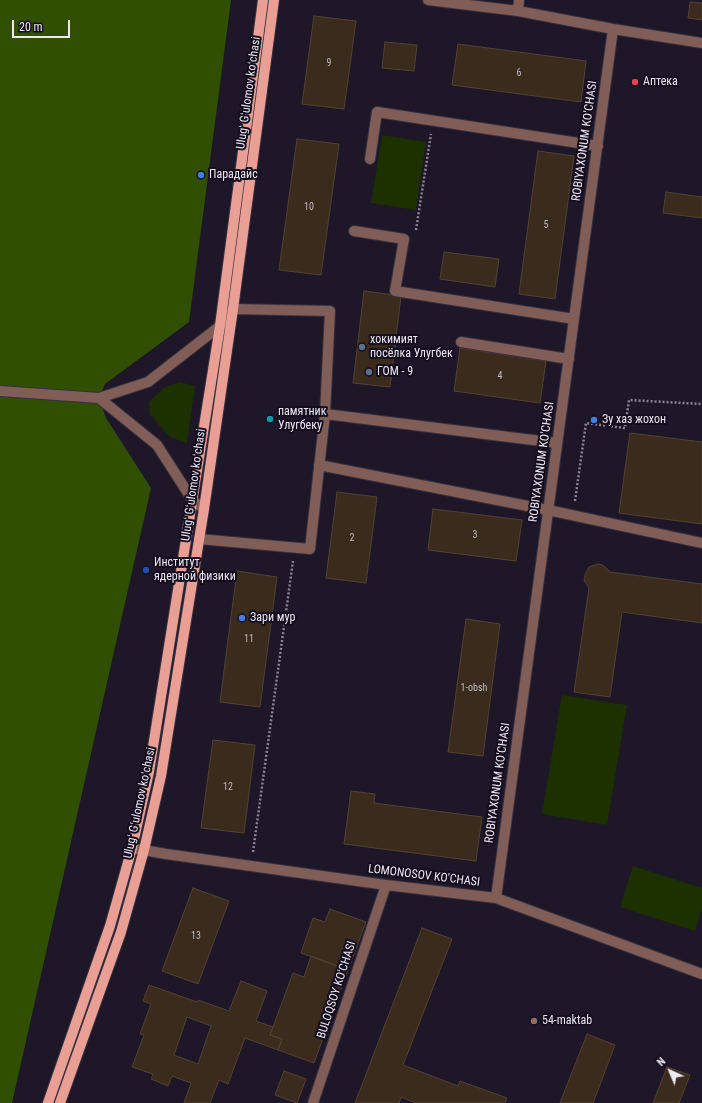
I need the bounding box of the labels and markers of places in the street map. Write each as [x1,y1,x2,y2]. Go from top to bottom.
place label: Аптека [643,75,678,89]
marker: Аптека [630,77,640,87]
place label: Парадайс [209,168,258,182]
marker: Парадайс [196,170,206,180]
place label: хокимият посёлка Улугбек [370,333,453,361]
marker: хокимият посёлка Улугбек [357,342,367,352]
place label: ГОМ - 9 [377,365,413,379]
marker: ГОМ - 9 [364,367,374,377]
place label: памятник Улугбеку [278,405,326,433]
place label: Зу хаз жохон [602,413,666,427]
marker: памятник Улугбеку [265,414,275,424]
marker: Зу хаз жохон [589,415,599,425]
place label: Институт ядерной физики [154,556,236,584]
marker: Институт ядерной физики [141,565,151,575]
place label: Зари мур [250,611,295,625]
marker: Зари мур [237,613,247,623]
place label: 54-maktab [542,1014,592,1028]
marker: 54-maktab [529,1016,539,1026]

